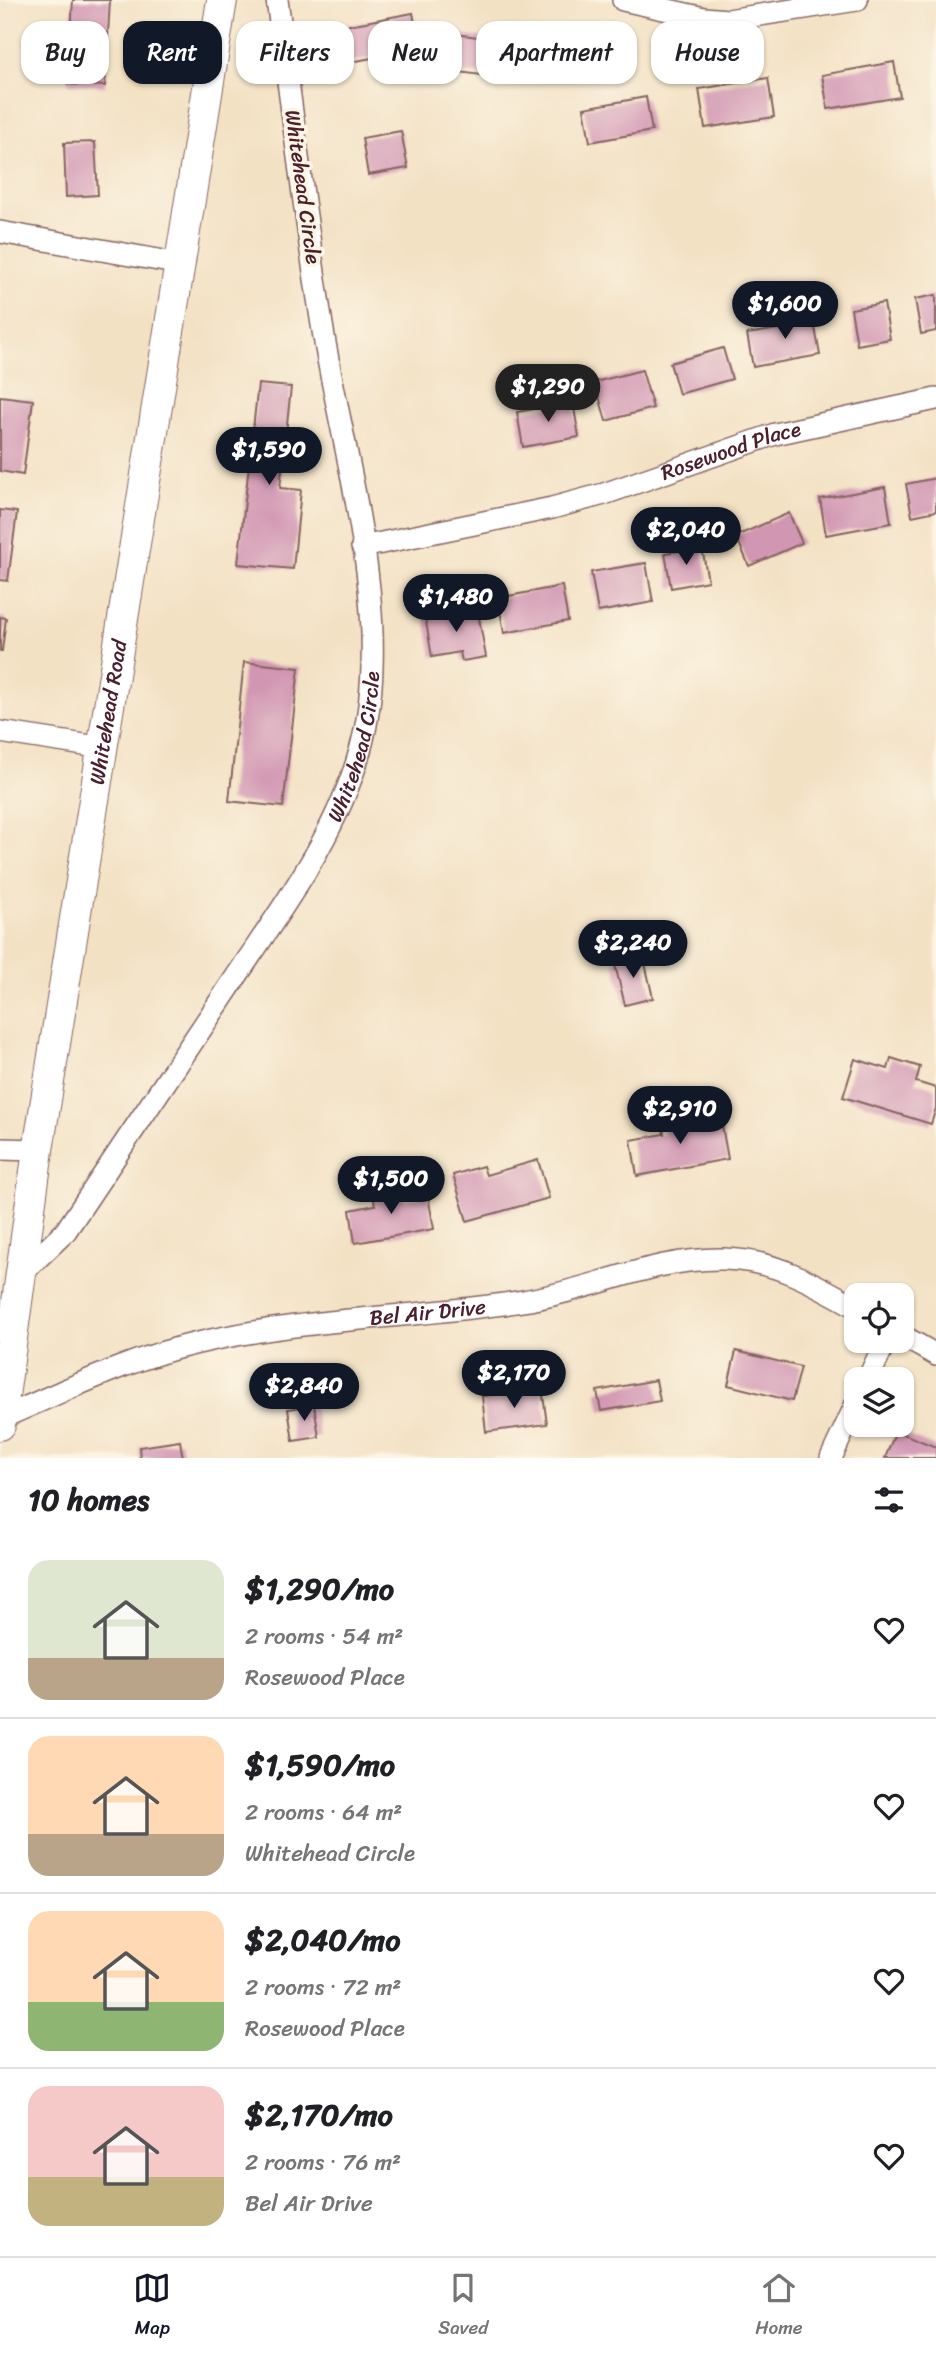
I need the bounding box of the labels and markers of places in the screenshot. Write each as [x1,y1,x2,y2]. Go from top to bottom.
pin: $1,600 [728,282,842,341]
pin: $1,290 [491,364,605,424]
pin: $1,590 [212,428,326,487]
pin: $2,040 [629,508,743,567]
pin: $1,480 [399,574,513,634]
pin: $2,240 [576,920,690,980]
pin: $2,910 [623,1086,737,1146]
pin: $1,500 [334,1156,448,1216]
pin: $2,170 [457,1350,571,1410]
pin: $2,840 [247,1364,361,1423]

